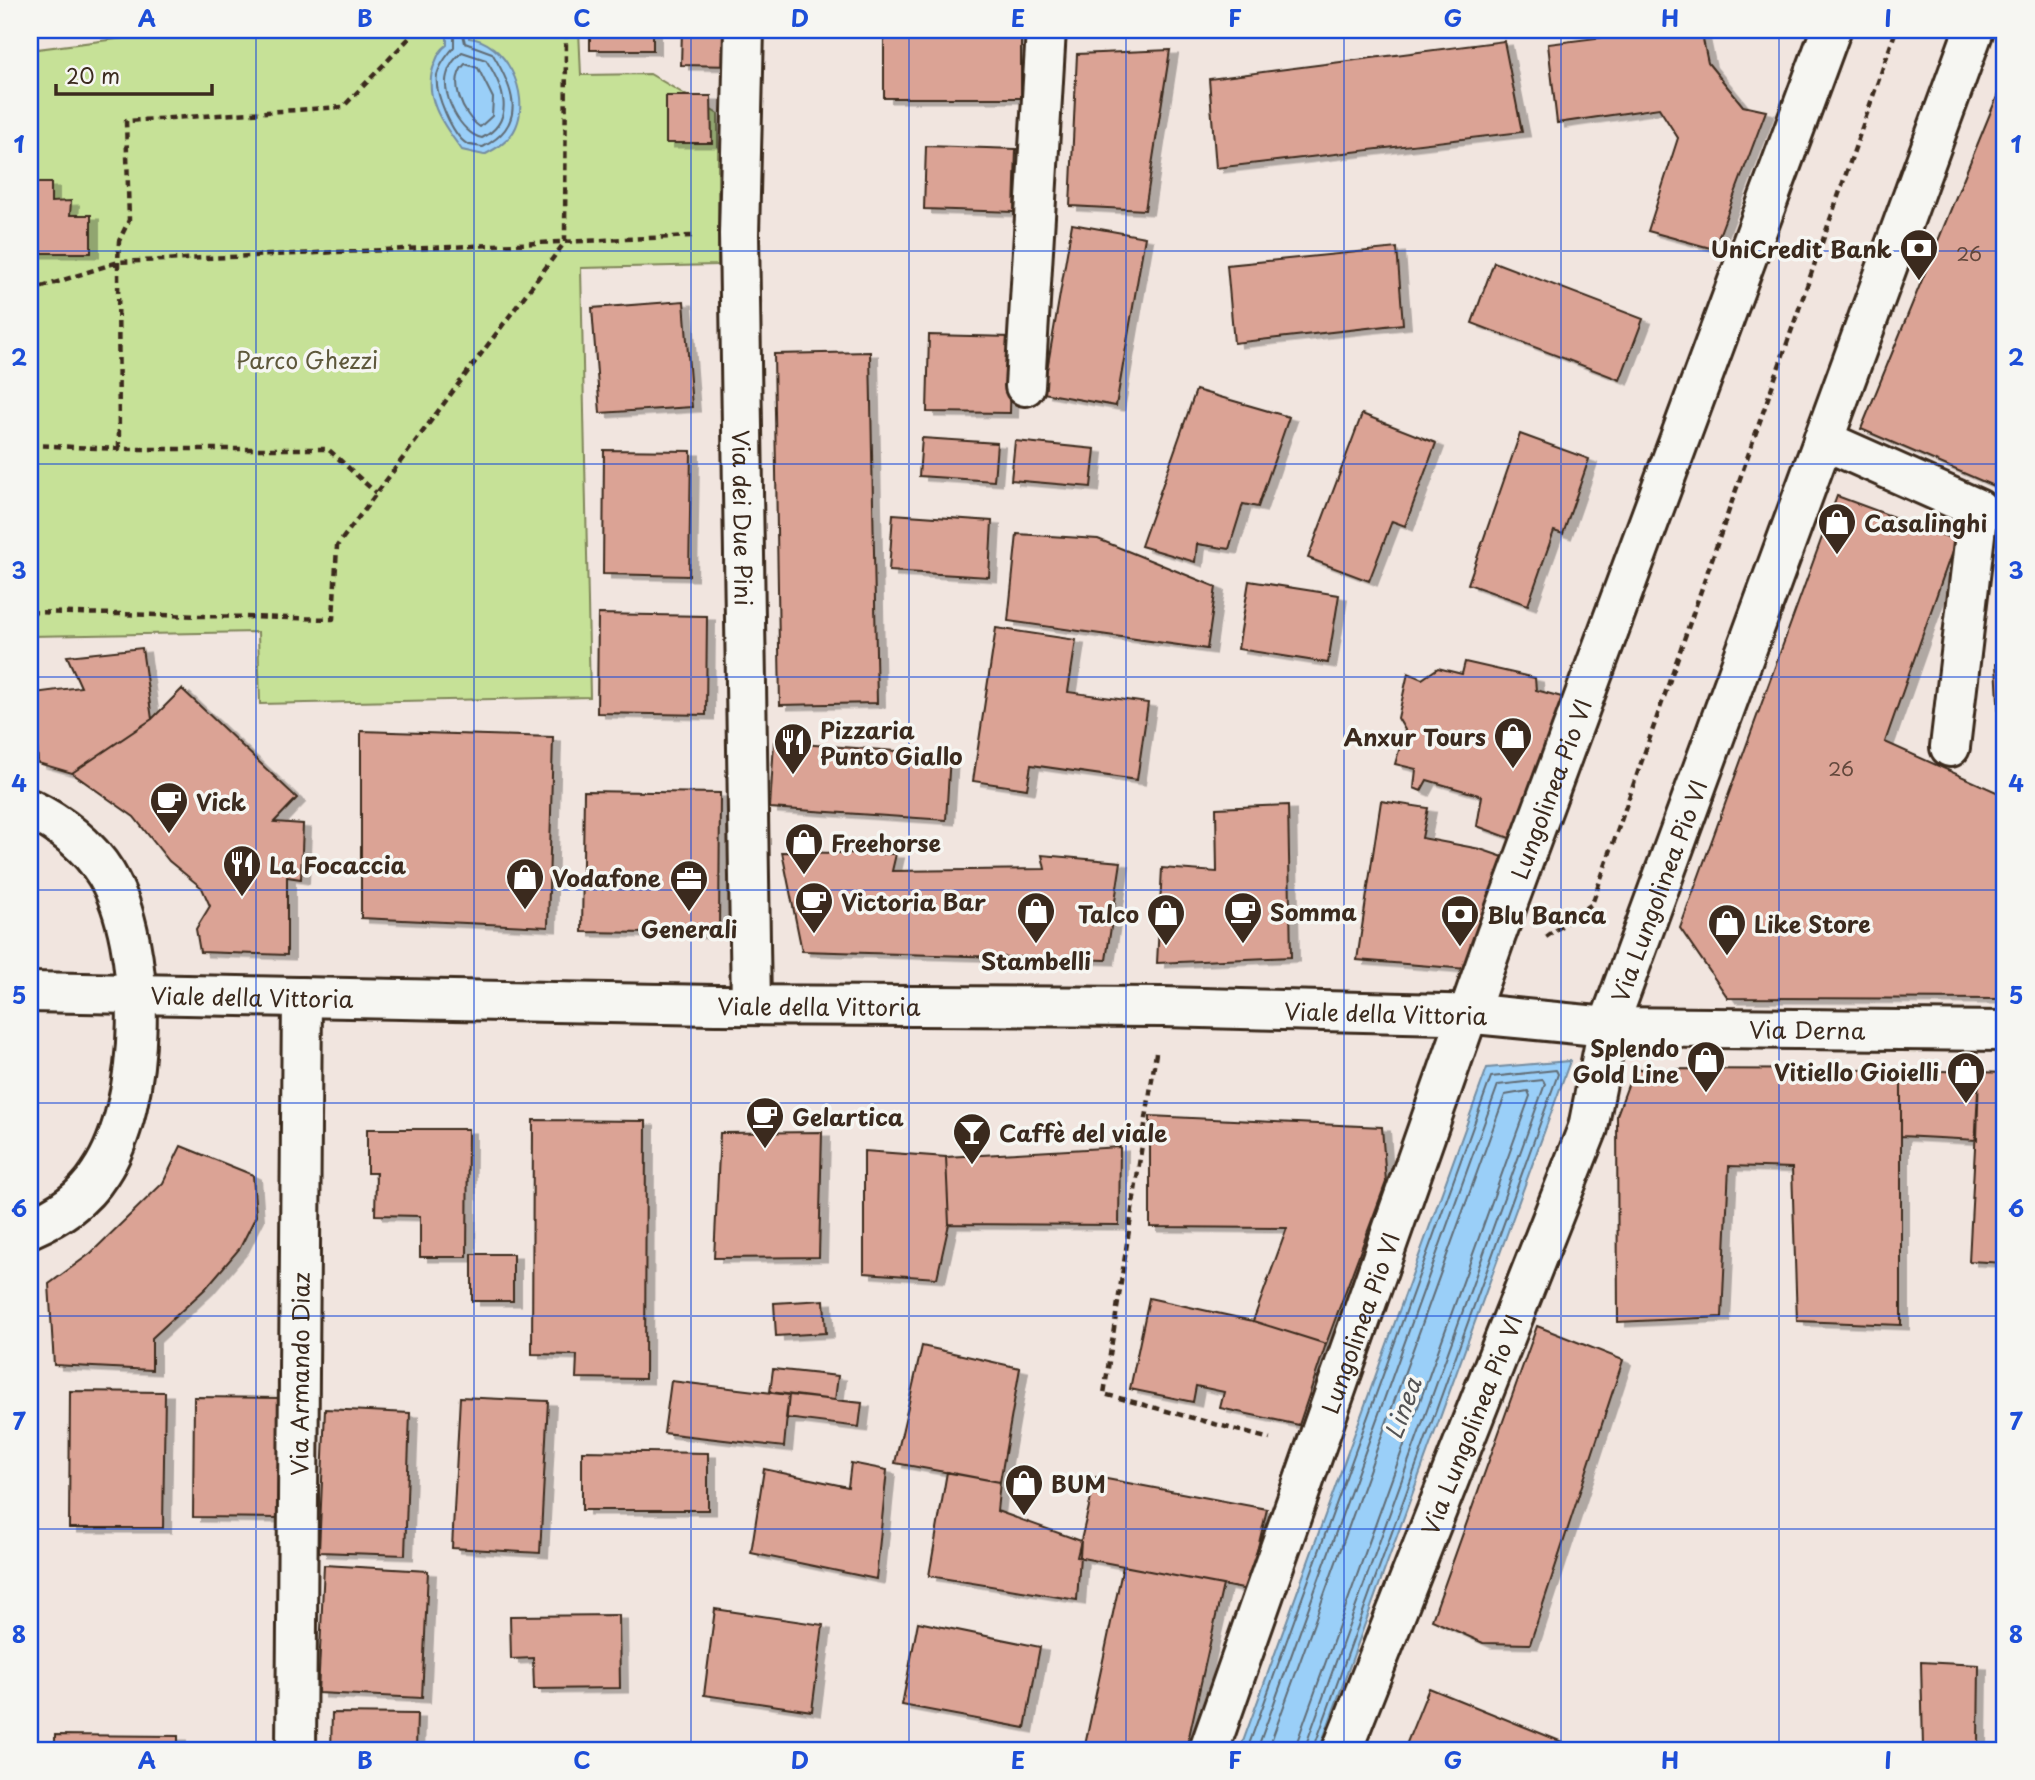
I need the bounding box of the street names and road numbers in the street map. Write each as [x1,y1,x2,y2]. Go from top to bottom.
street label: Via dei Due Pini [725,430,762,606]
street label: Lungolinea Pio VI [1501,694,1600,884]
street label: Via Lungolinea Pio VI [1601,775,1715,1007]
street label: Viale della Vittoria [150,977,354,1016]
street label: Viale della Vittoria [717,988,921,1023]
street label: Viale della Vittoria [1284,993,1488,1033]
street label: Via Derna [1749,1011,1866,1047]
street label: Lungolinea Pio VI [1311,1227,1408,1418]
street label: Via Armando Diaz [281,1272,317,1476]
street label: Via Lungolinea Pio VI [1411,1309,1530,1540]

